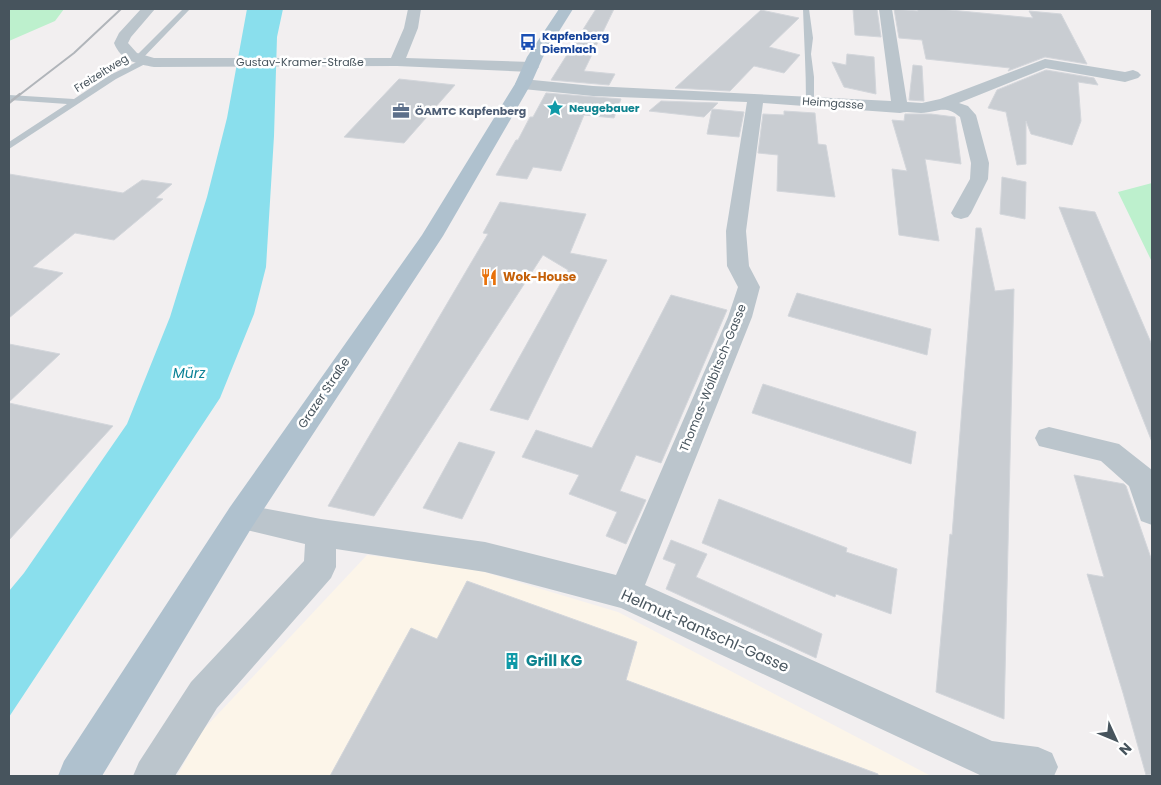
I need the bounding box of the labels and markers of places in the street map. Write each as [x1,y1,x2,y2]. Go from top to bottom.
place label: Kapfenberg Diemlach [542,28,609,57]
bus stop icon: Kapfenberg Diemlach [518,32,538,52]
place icon: Neugebauer [545,98,565,118]
place label: Neugebauer [569,100,640,116]
office icon: ÖAMTC Kapfenberg [391,101,411,121]
place label: ÖAMTC Kapfenberg [415,103,526,119]
restaurant icon: Wok-House [479,267,499,287]
place label: Wok-House [503,268,577,285]
place label: Grill KG [526,650,582,671]
building icon: Grill KG [502,651,522,671]

